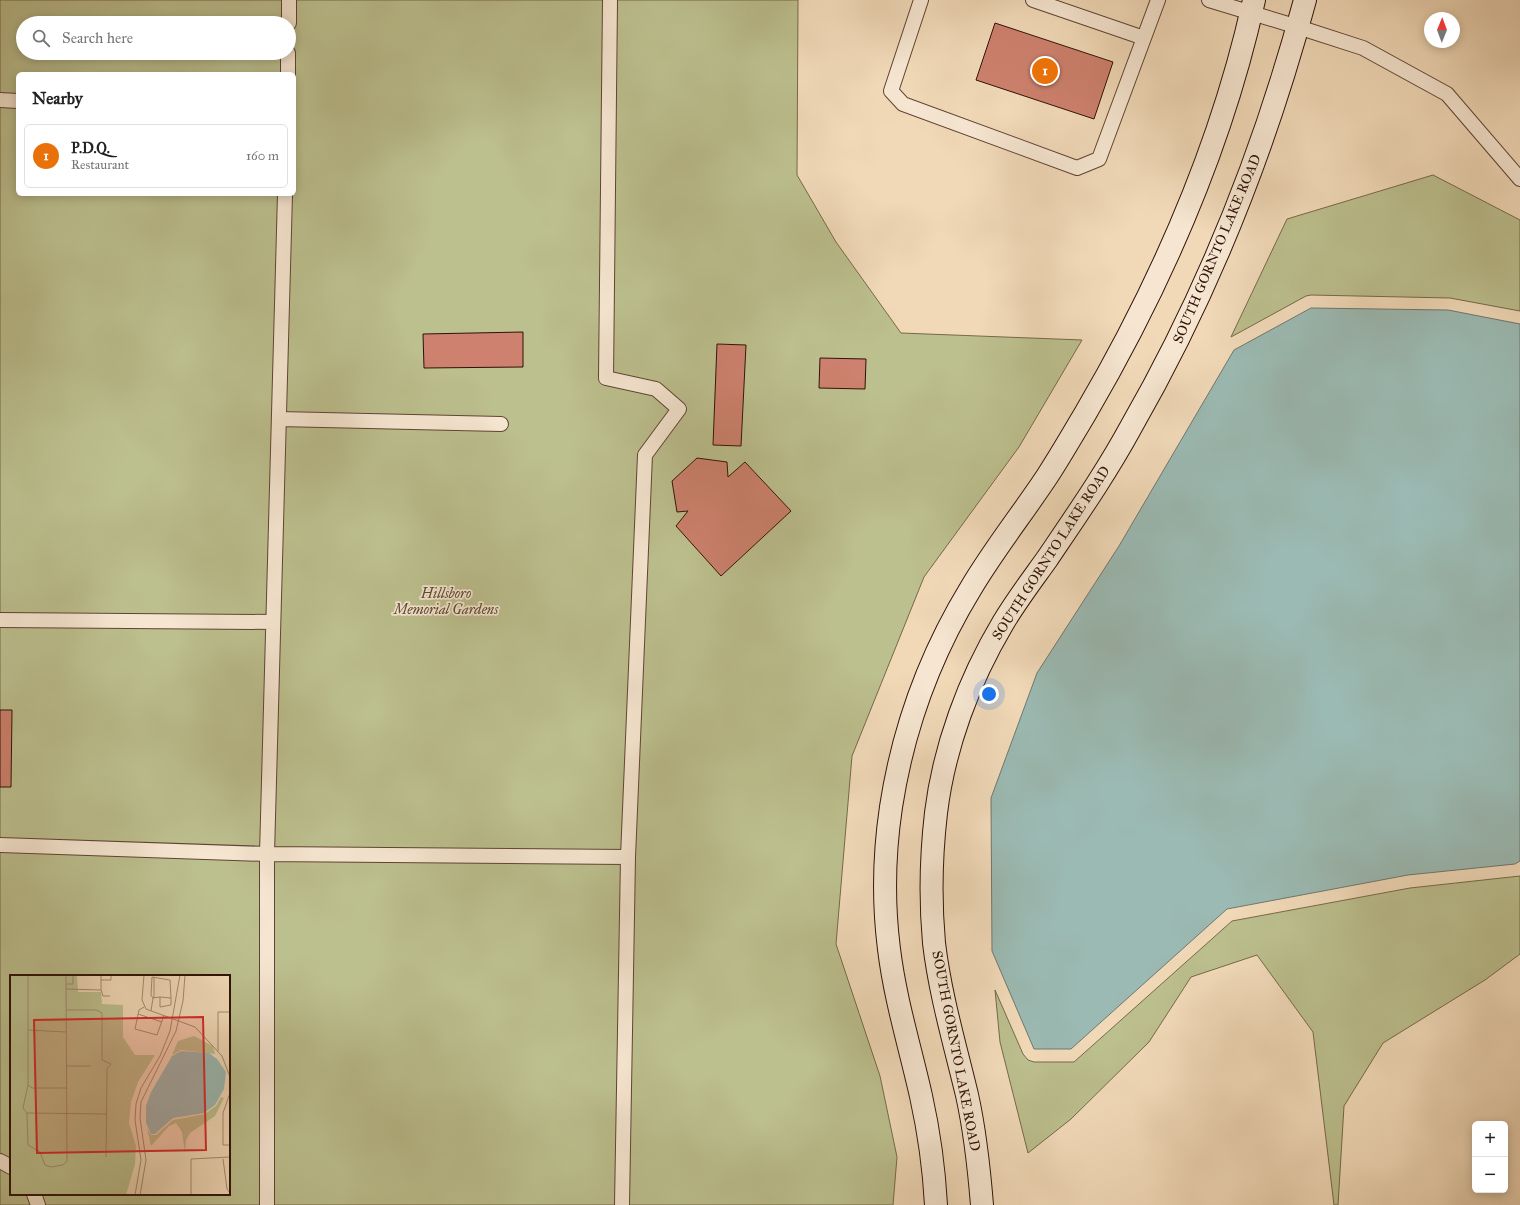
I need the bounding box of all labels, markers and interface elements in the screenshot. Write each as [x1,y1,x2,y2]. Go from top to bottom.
north arrow [1424,12,1460,48]
search box [16,16,296,60]
icon: search [30,27,52,49]
text: Search here [62,29,133,47]
pin: 1 [1032,56,1058,86]
text: Nearby [32,88,83,109]
text: P.D.Q. [71,139,110,157]
text: 1 [43,148,49,164]
text: 160 m [246,148,279,164]
street label: SOUTH GORNTO LAKE ROAD [1169,152,1265,346]
text: Restaurant [71,157,129,173]
street label: SOUTH GORNTO LAKE ROAD [988,463,1114,643]
park label: Hillsboro Memorial Gardens [392,585,499,618]
your location [979,684,999,704]
street label: SOUTH GORNTO LAKE ROAD [928,949,984,1153]
inset map [10,975,230,1195]
map controls [1472,1121,1508,1193]
button: + [1472,1121,1508,1157]
button: − [1472,1157,1508,1193]

